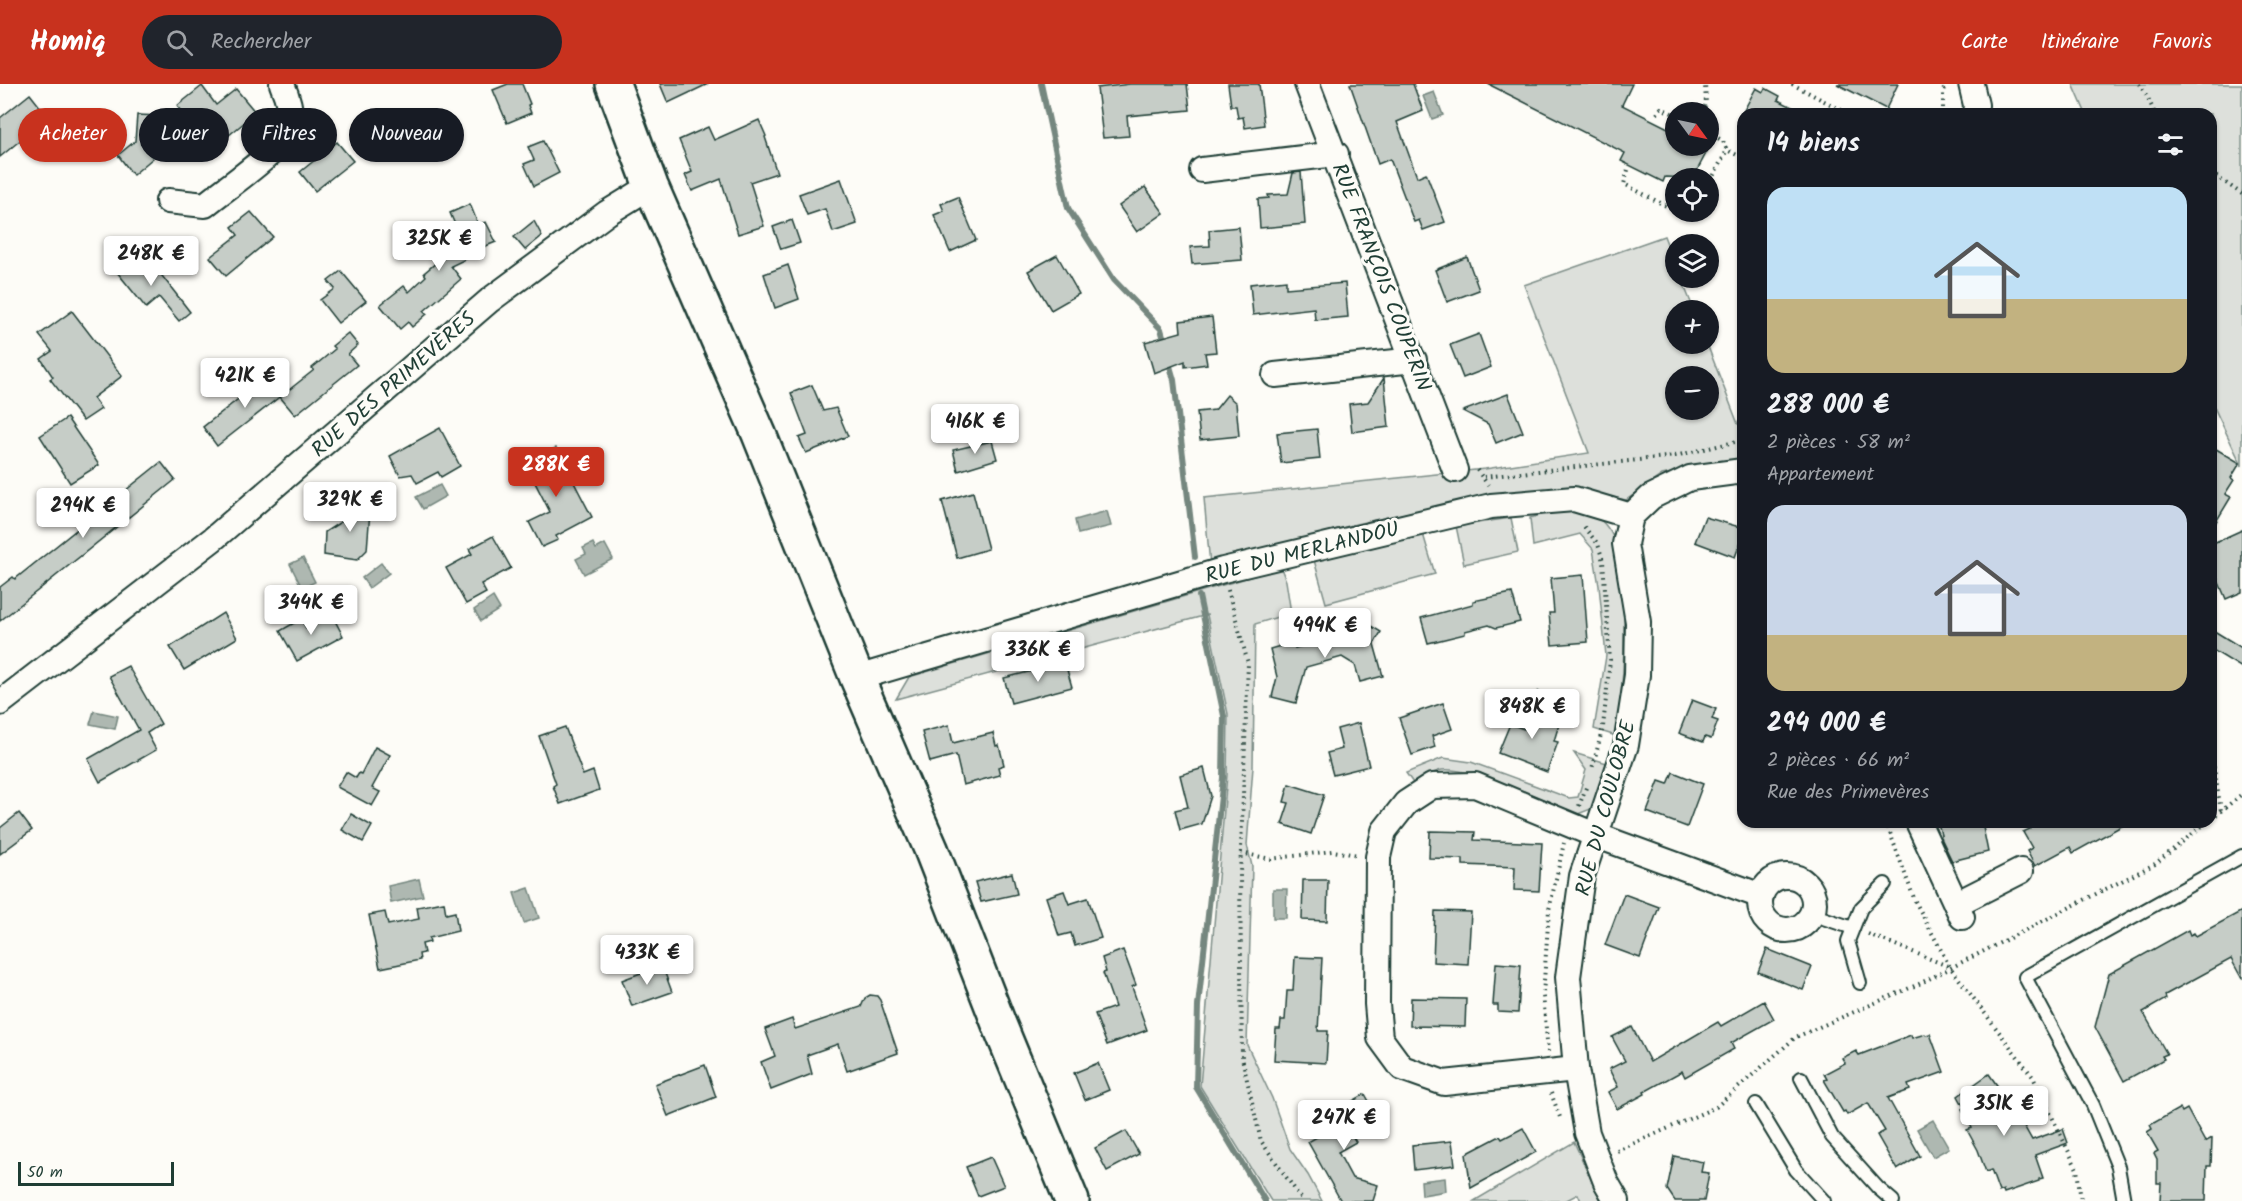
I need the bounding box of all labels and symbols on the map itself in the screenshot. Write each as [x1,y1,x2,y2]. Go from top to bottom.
north arrow [1665,102,1719,156]
street label: RUE FRANÇOIS COUPERIN [1322,159,1439,396]
pin: 325K € [390,221,488,272]
pin: 248K € [102,236,200,287]
street label: RUE DES PRIMEVÈRES [304,304,484,466]
pin: 421K € [196,358,294,409]
pin: 416K € [926,404,1024,455]
pin: 288K € [507,447,605,498]
pin: 329K € [301,482,399,533]
pin: 294K € [34,488,132,539]
street label: RUE DU MERLANDOU [1202,513,1403,593]
pin: 344K € [262,585,360,636]
pin: 494K € [1276,608,1374,659]
pin: 336K € [989,632,1087,683]
pin: 848K € [1483,689,1581,740]
street label: RUE DU COULOBRE [1567,716,1646,900]
pin: 433K € [598,935,696,986]
pin: 351K € [1955,1086,2053,1137]
pin: 247K € [1295,1100,1393,1151]
scale bar [18,1159,174,1186]

